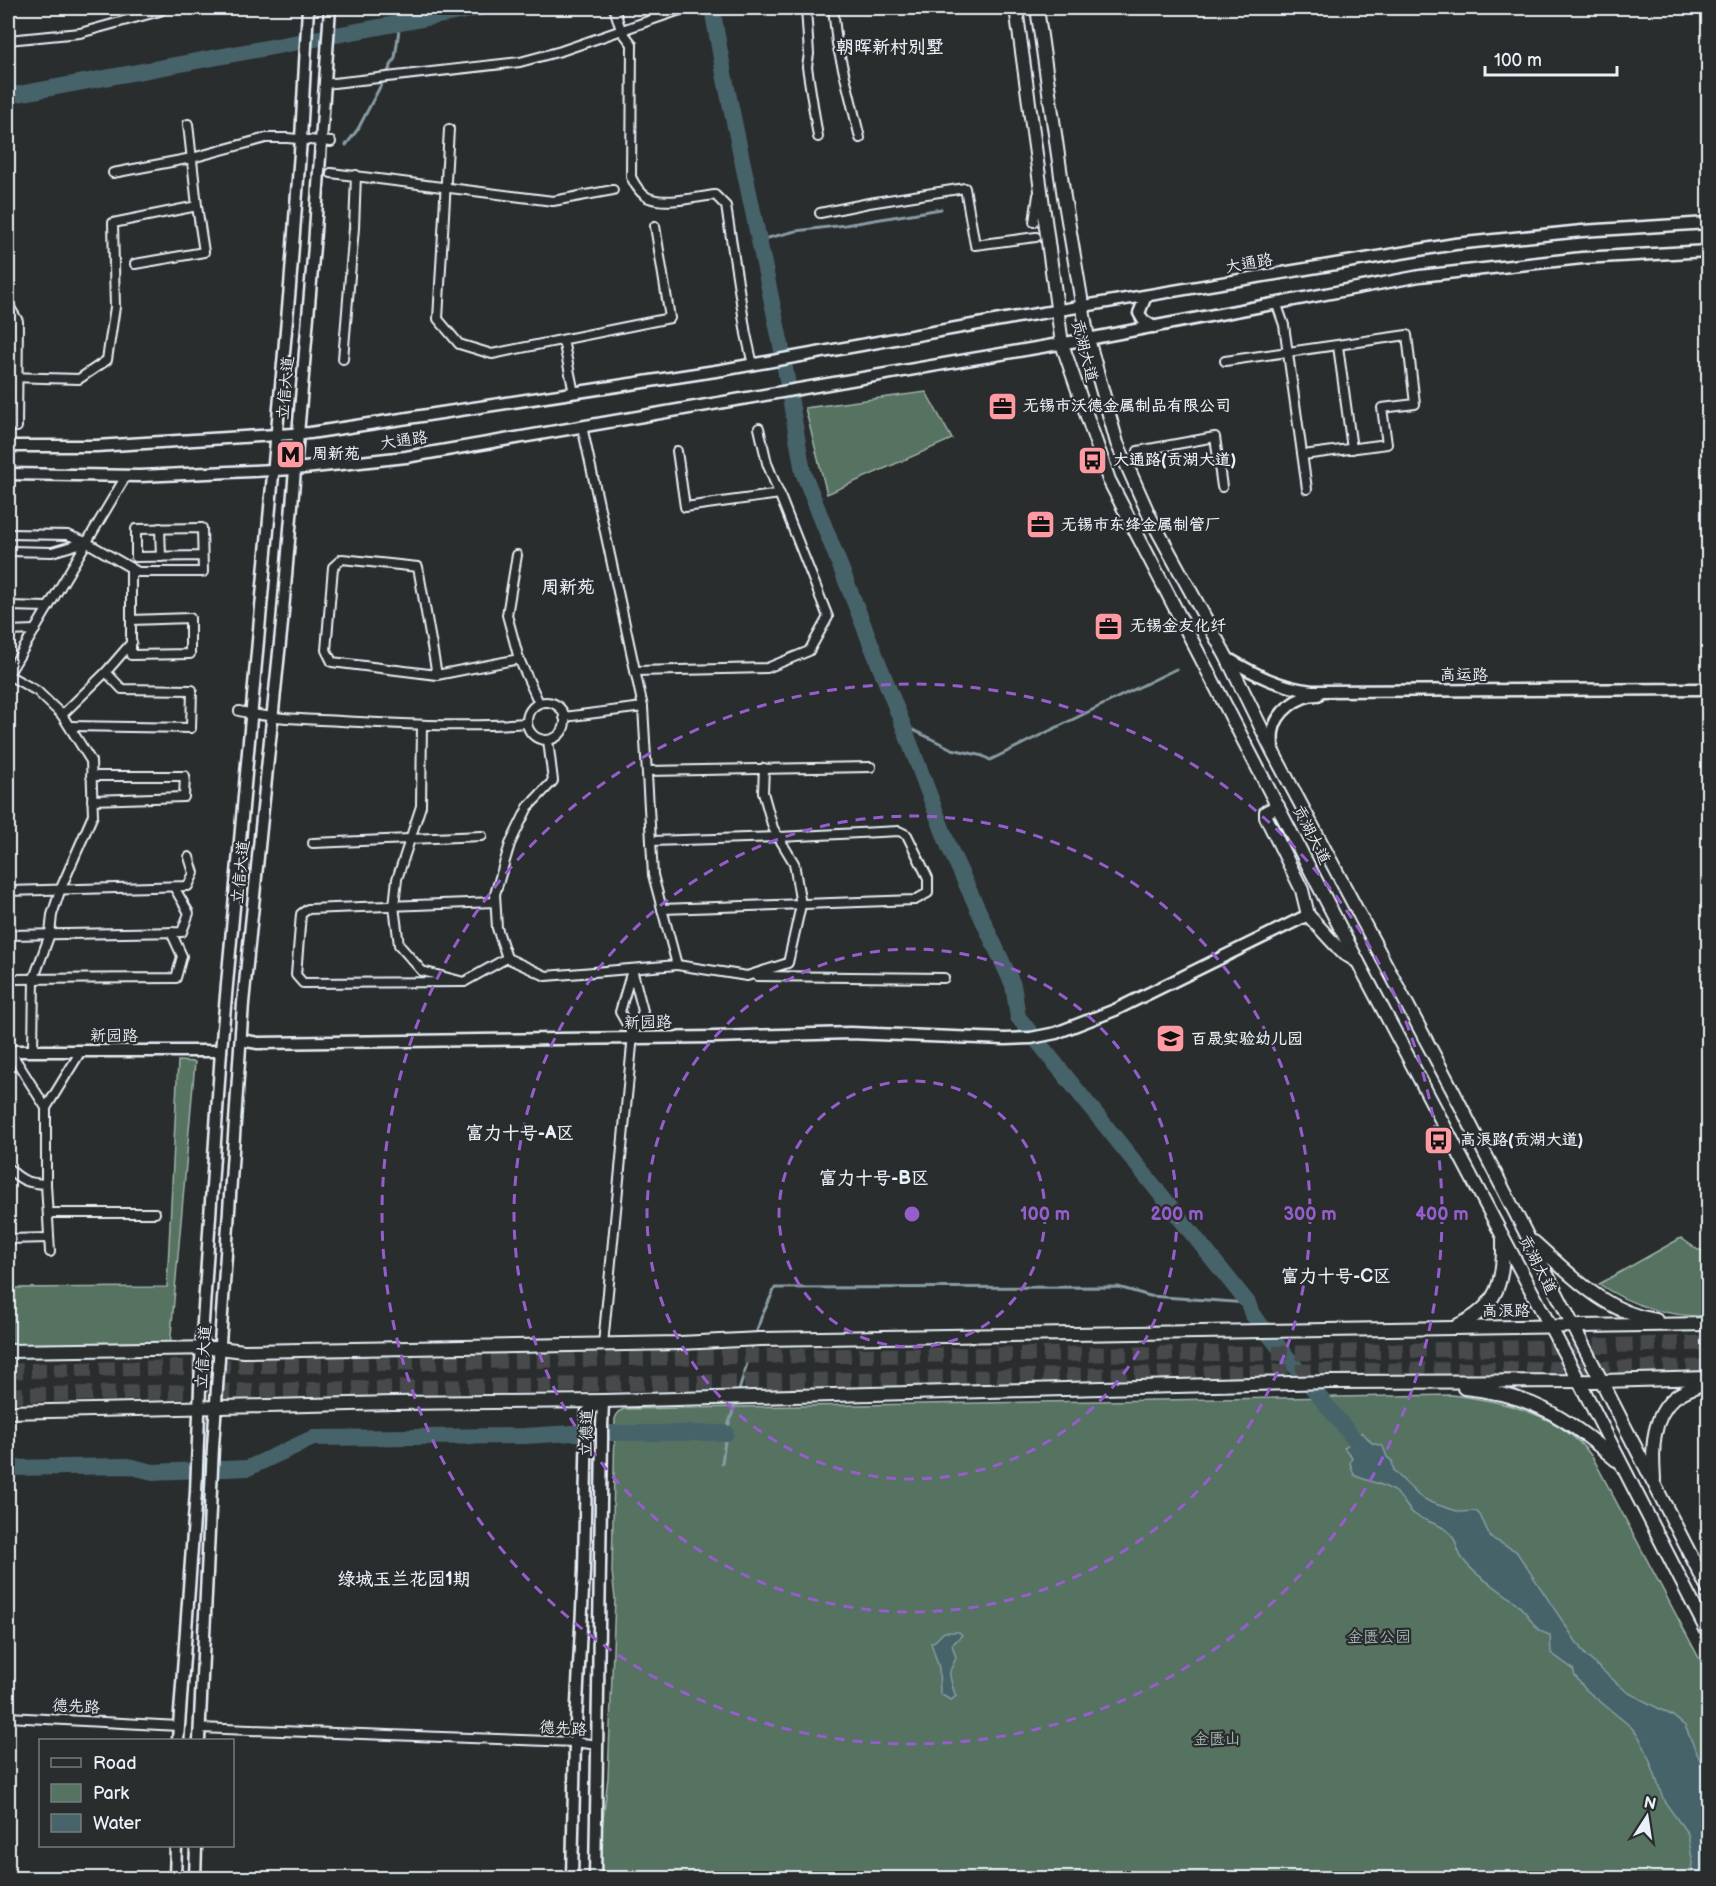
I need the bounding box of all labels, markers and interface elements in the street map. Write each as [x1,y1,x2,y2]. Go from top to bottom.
district label: 朝晖新村别墅 [836,37,944,58]
scale bar [1485,39,1617,77]
text: 100 m [1494,50,1542,71]
street label: 大通路 [1224,250,1274,278]
street label: 贡湖大道 [1067,318,1101,384]
street label: 立信大道 [274,355,298,421]
office icon: 无锡市沃德金属制品有限公司 [986,390,1018,422]
place label: 无锡市沃德金属制品有限公司 [1023,397,1231,416]
street label: 大通路 [379,428,429,454]
metro station icon: 周新苑 [275,438,307,470]
bus stop icon: 大通路(贡湖大道) [1076,444,1108,476]
place label: 周新苑 [312,445,360,464]
place label: 大通路(贡湖大道) [1113,451,1236,470]
office icon: 无锡市东绛金属制管厂 [1024,509,1056,541]
place label: 无锡市东绛金属制管厂 [1061,516,1221,535]
district label: 周新苑 [541,577,595,598]
office icon: 无锡金友化纤 [1093,610,1125,642]
place label: 无锡金友化纤 [1130,617,1226,636]
street label: 高运路 [1440,666,1488,685]
street label: 贡湖大道 [1288,802,1334,868]
street label: 立信大道 [228,839,254,905]
street label: 新园路 [624,1013,672,1033]
school or university icon: 百晟实验幼儿园 [1154,1023,1186,1055]
street label: 新园路 [90,1027,138,1046]
place label: 百晟实验幼儿园 [1191,1030,1303,1049]
district label: 富力十号-A区 [466,1123,574,1144]
bus stop icon: 高浪路(贡湖大道) [1423,1124,1455,1156]
place label: 高浪路(贡湖大道) [1460,1131,1583,1150]
district label: 富力十号-B区 [819,1168,929,1189]
centre of rings [902,1204,922,1224]
text: 100 m [1020,1204,1070,1225]
text: 200 m [1150,1204,1204,1225]
text: 300 m [1283,1204,1337,1225]
text: 400 m [1415,1204,1469,1225]
street label: 贡湖大道 [1514,1232,1560,1298]
district label: 富力十号-C区 [1281,1266,1391,1287]
street label: 高浪路 [1482,1302,1530,1321]
street label: 立信大道 [192,1324,216,1390]
street label: 立德道 [577,1409,597,1457]
district label: 绿城玉兰花园1期 [337,1569,471,1590]
park label: 金匮公园 [1347,1628,1411,1647]
street label: 德先路 [52,1696,100,1718]
street label: 德先路 [538,1718,588,1740]
park label: 金匮山 [1193,1730,1241,1749]
legend [39,1739,234,1847]
text: Road [93,1753,137,1774]
text: Park [93,1783,129,1804]
north arrow [1617,1787,1677,1847]
text: N [1642,1793,1658,1814]
text: Water [93,1813,141,1834]

